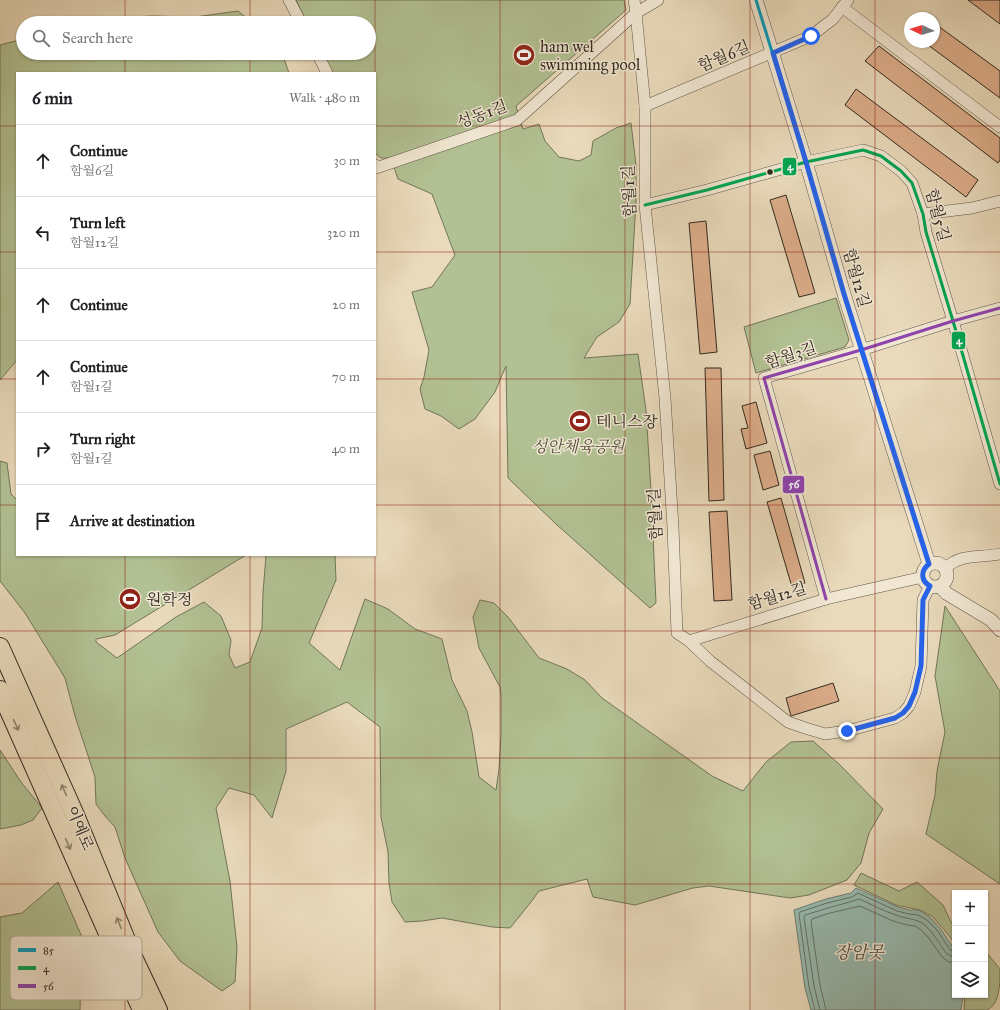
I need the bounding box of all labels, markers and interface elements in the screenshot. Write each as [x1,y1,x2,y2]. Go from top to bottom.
north arrow [904,12,940,48]
search box [16,16,376,60]
icon: search [30,27,52,49]
route start [802,27,820,45]
text: Search here [62,29,133,47]
place label: ham wel swimming pool [540,37,641,75]
street label: 함월6길 [695,37,753,75]
sports icon: ham wel swimming pool [511,42,537,68]
text: 6 min [32,88,73,109]
text: Walk · 480 m [289,90,360,106]
street label: 성동1길 [454,96,510,132]
text: Continue [70,142,128,160]
icon: ahead [32,150,54,172]
text: 30 m [334,153,360,169]
line badge: 4 [782,157,797,176]
text: 4 [787,160,794,174]
text: 함월6길 [70,163,114,179]
street label: 함월1길 [619,164,639,218]
unlabelled marker [765,167,775,177]
street label: 함월5길 [922,187,954,243]
text: Turn left [70,214,126,232]
icon: left [32,222,54,244]
text: 320 m [327,225,360,241]
text: 함월12길 [70,235,119,251]
street label: 함월12길 [840,246,874,310]
icon: ahead [32,294,54,316]
text: Continue [70,296,128,314]
text: 20 m [332,297,360,313]
line badge: 4 [951,331,966,350]
text: 4 [956,334,963,348]
street label: 함월3길 [763,338,819,372]
text: Continue [70,358,128,376]
icon: ahead [32,366,54,388]
text: 70 m [332,369,360,385]
text: 함월1길 [70,379,113,395]
sports icon: 테니스장 [567,408,593,434]
place label: 테니스장 [596,412,658,431]
text: Turn right [70,430,135,448]
park label: 성안체육공원 [532,437,626,456]
icon: right [32,438,54,460]
text: 40 m [331,441,360,457]
text: 함월1길 [70,451,113,467]
line badge: 56 [782,475,805,494]
text: 56 [789,478,801,491]
street label: 함월1길 [644,487,666,541]
icon: arrive [32,510,54,532]
text: Arrive at destination [70,512,195,530]
street label: 함월12길 [745,578,809,614]
sports icon: 원학정 [117,586,143,612]
place label: 원학정 [146,590,192,609]
one-way arrow [13,719,20,731]
route end [838,722,856,740]
one-way arrow [60,785,67,797]
street label: 이예로 [62,803,98,854]
one-way arrow [65,838,72,850]
map controls [952,890,988,998]
button: + [952,890,988,926]
one-way arrow [115,918,123,930]
button: − [952,926,988,962]
legend [10,936,142,1000]
water label: 장암못 [834,942,885,963]
text: 85 [43,944,54,957]
text: 4 [43,962,50,975]
button: layers [952,962,988,998]
text: 56 [43,980,54,993]

